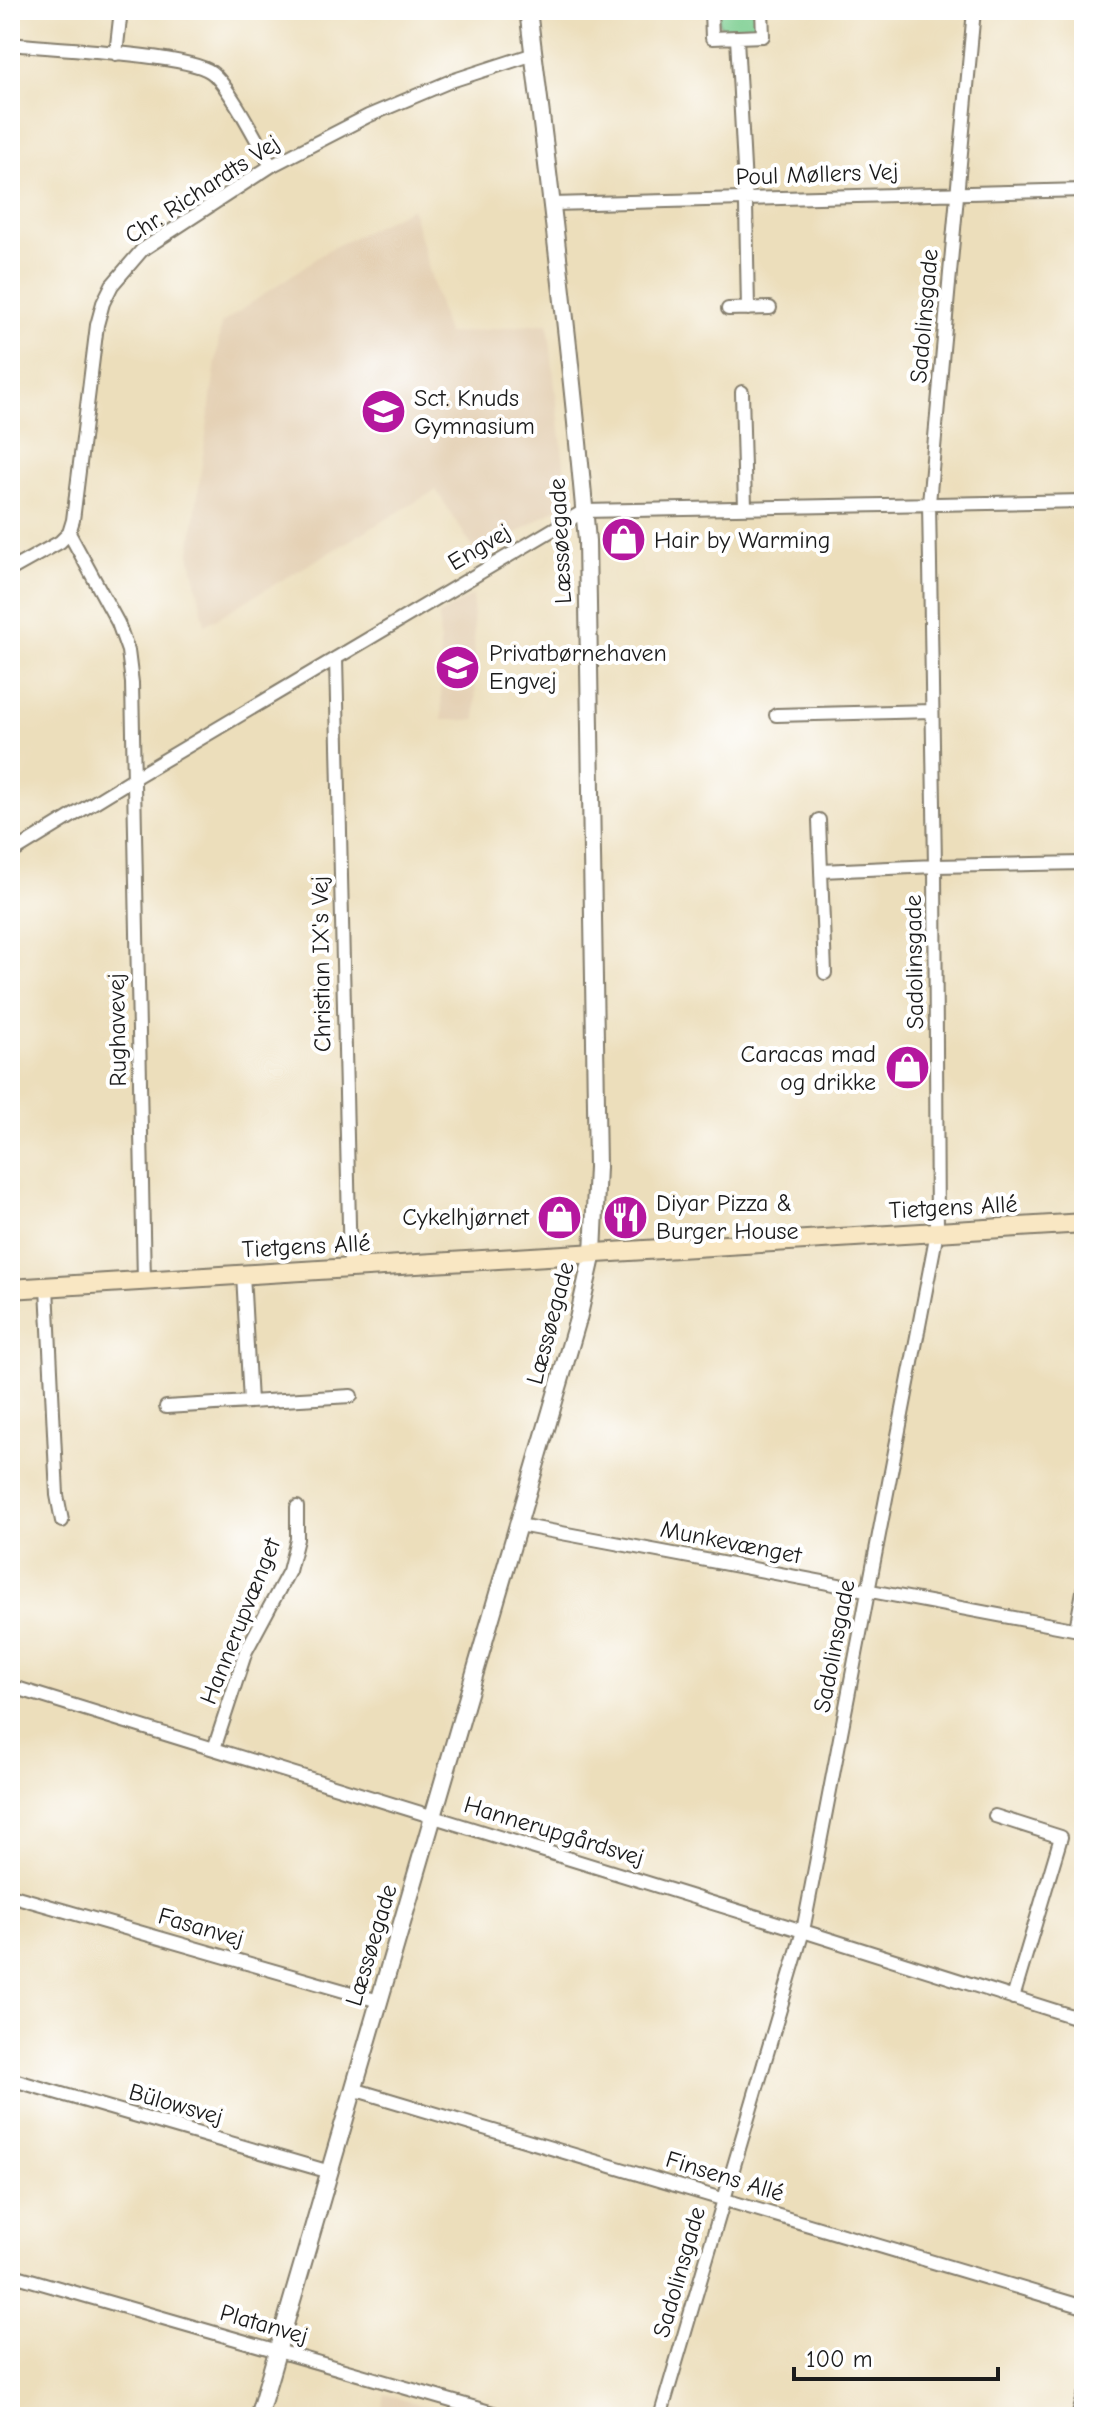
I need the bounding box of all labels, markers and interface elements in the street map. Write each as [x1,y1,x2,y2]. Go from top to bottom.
street label: Chr. Richardts Vej [120,129,284,249]
street label: Poul Møllers Vej [735,157,899,191]
street label: Sadolinsgade [904,248,944,384]
place label: Sct. Knuds Gymnasium [414,384,535,440]
school or university icon: Sct. Knuds Gymnasium [359,388,407,436]
street label: Læssøegade [543,477,577,605]
shop icon: Hair by Warming [599,516,647,564]
street label: Engvej [443,518,515,576]
place label: Hair by Warming [654,526,831,554]
place label: Privatbørnehaven Engvej [489,639,667,695]
school or university icon: Privatbørnehaven Engvej [434,643,482,691]
street label: Christian IX's Vej [305,876,337,1052]
street label: Sadolinsgade [899,894,929,1030]
street label: Rughavevej [102,973,132,1087]
place label: Caracas mad og drikke [741,1040,876,1096]
shop icon: Caracas mad og drikke [883,1044,931,1092]
place label: Diyar Pizza & Burger House [656,1189,799,1245]
street label: Tietgens Allé [888,1190,1018,1224]
shop icon: Cykelhjørnet [536,1193,584,1241]
restaurant icon: Diyar Pizza & Burger House [601,1193,649,1241]
place label: Cykelhjørnet [402,1203,530,1231]
street label: Tietgens Allé [241,1229,371,1263]
street label: Læssøegade [520,1259,580,1387]
street label: Munkevænget [658,1515,805,1570]
street label: Hannerupvænget [194,1533,287,1708]
street label: Sadolinsgade [807,1577,861,1715]
street label: Hannerupgårdsvej [461,1790,647,1872]
street label: Læssøegade [339,1881,403,2009]
street label: Fasanvej [155,1901,247,1953]
street label: Bülowsvej [126,2077,226,2131]
street label: Finsens Allé [662,2145,788,2207]
street label: Sadolinsgade [647,2203,711,2341]
street label: Platanvej [217,2298,311,2350]
scale bar [794,2331,998,2381]
text: 100 m [806,2345,873,2373]

